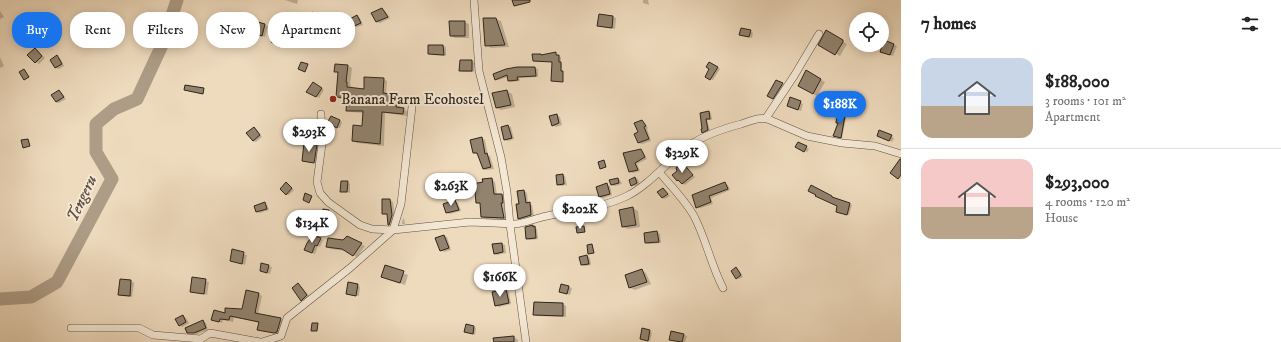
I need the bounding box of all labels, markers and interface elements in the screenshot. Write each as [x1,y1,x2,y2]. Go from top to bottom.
chip: Buy [12,12,62,48]
chip: Rent [70,12,125,48]
chip: Filters [133,12,198,48]
chip: New [206,12,260,48]
chip: Apartment [268,12,355,48]
map controls [849,12,889,52]
button: locate [849,12,889,52]
text: 7 homes [921,13,976,35]
icon: filters [1239,13,1261,35]
text: $188,000 [1045,71,1110,93]
icon: home [953,74,1001,122]
place label: Banana Farm Ecohostel [341,90,484,109]
pin: $188K [812,91,868,125]
text: 3 rooms · 101 m² [1045,93,1126,109]
marker: Banana Farm Ecohostel [328,94,338,104]
text: $188K [823,96,857,112]
text: Apartment [1045,109,1100,125]
pin: $293K [281,119,337,153]
text: $293K [292,124,326,140]
pin: $329K [654,140,710,174]
text: $329K [665,145,699,161]
water label: Tengeru [62,172,101,225]
text: $293,000 [1045,172,1109,194]
pin: $263K [423,173,479,207]
icon: home [953,175,1001,223]
text: $263K [434,178,468,194]
text: 4 rooms · 120 m² [1045,194,1130,210]
pin: $202K [552,196,608,230]
text: $202K [562,201,598,217]
pin: $134K [284,210,340,244]
text: House [1045,210,1078,226]
text: $134K [295,215,329,231]
pin: $166K [472,264,528,298]
text: $166K [483,269,517,285]

